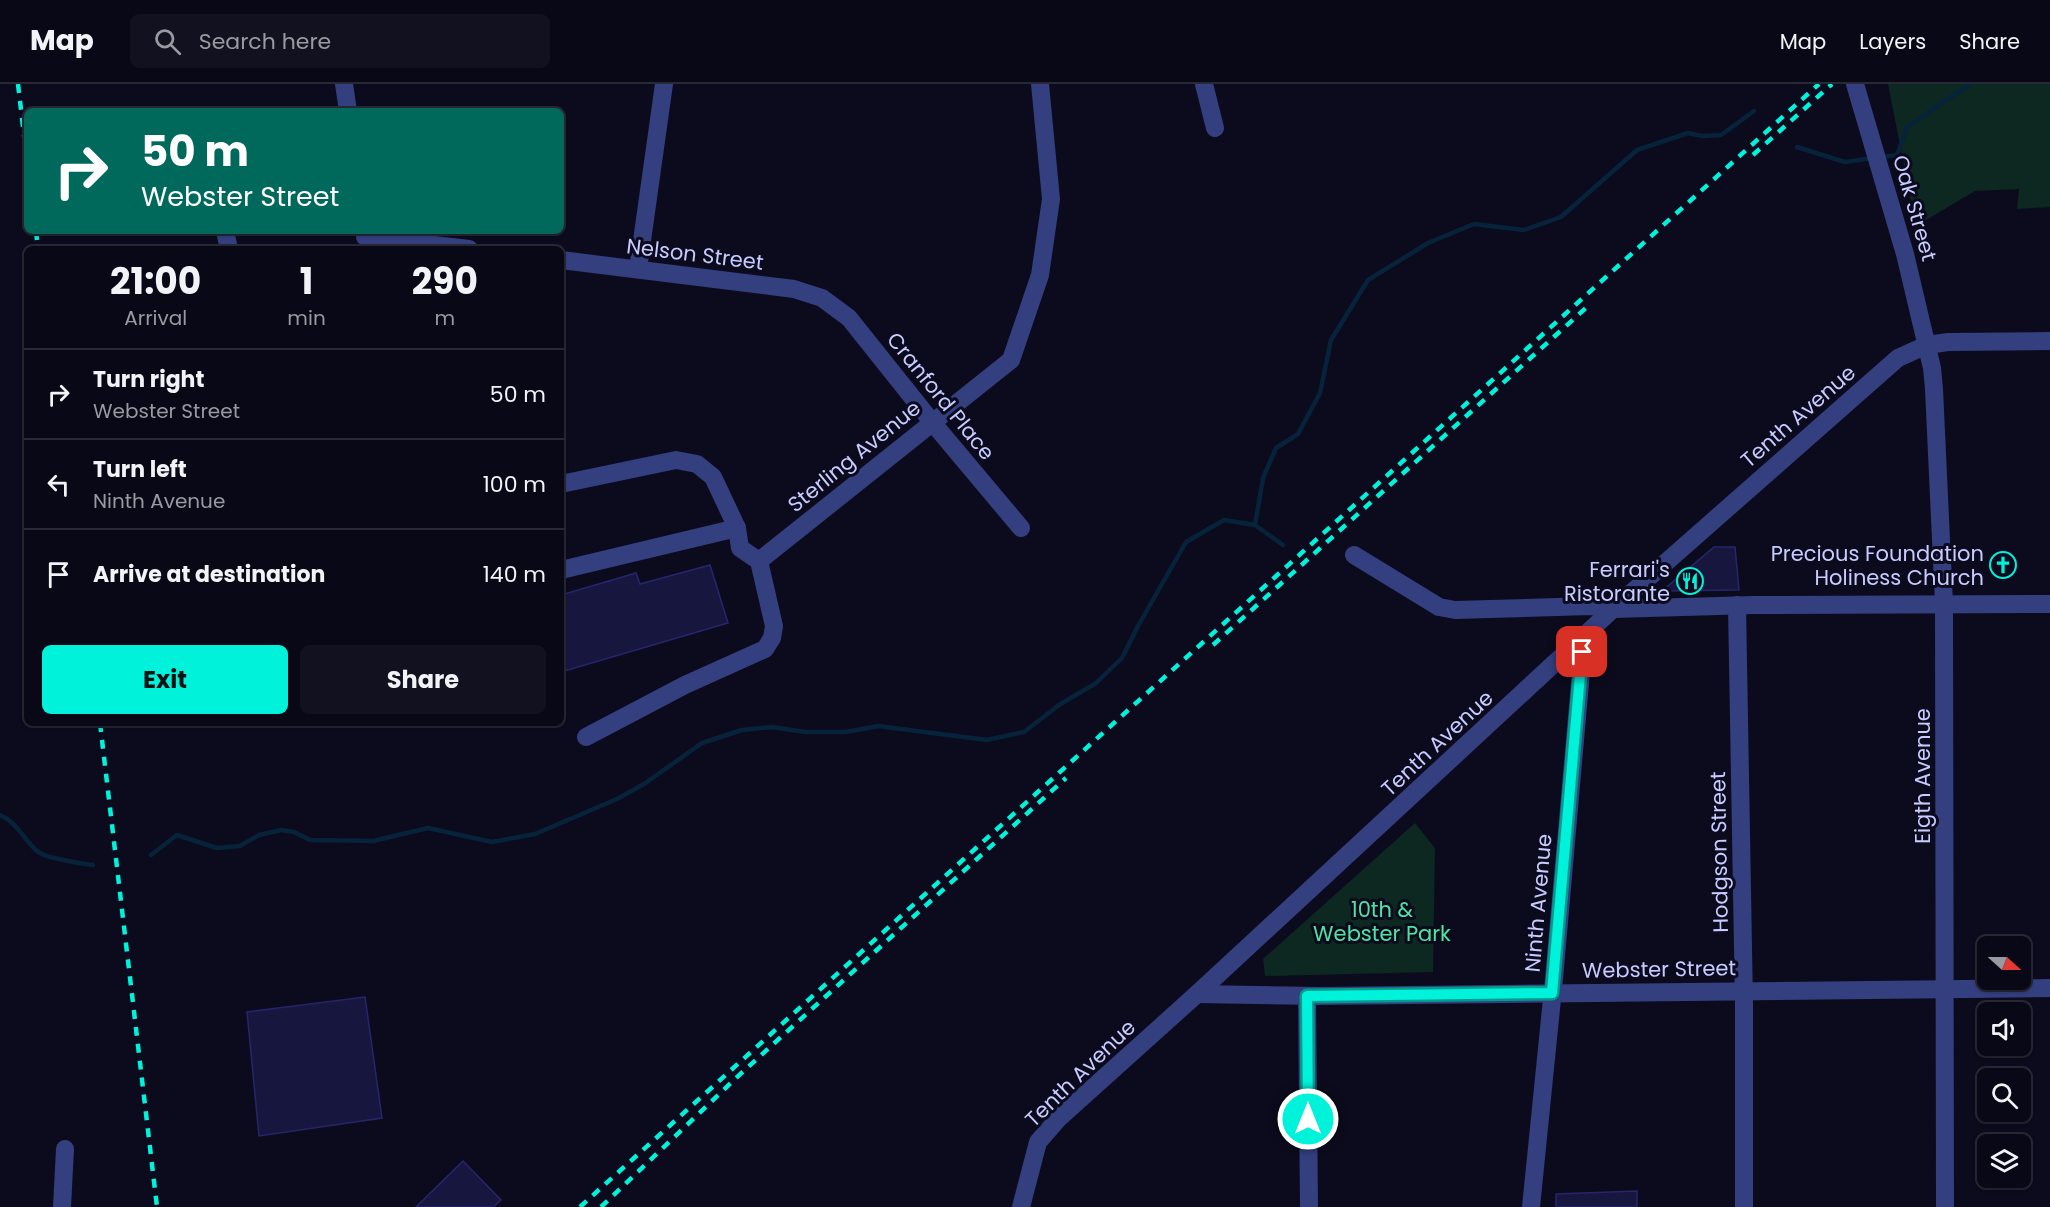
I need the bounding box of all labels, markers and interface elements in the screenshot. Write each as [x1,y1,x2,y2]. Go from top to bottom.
search box [130,14,550,68]
text: Map [30,21,94,60]
icon: search [151,25,184,58]
text: Search here [199,26,331,57]
text: Map [1780,27,1826,56]
text: Layers [1859,27,1926,56]
text: Share [1959,27,2020,56]
text: 50 m [141,122,249,181]
icon: right [42,132,120,210]
street label: Oak Street [1886,152,1944,264]
text: Webster Street [141,178,339,215]
street label: Nelson Street [625,231,765,277]
text: 21:00 [110,256,201,307]
text: 1 [300,256,313,307]
text: 290 [412,256,478,307]
text: Arrival [124,304,187,332]
text: min [287,304,326,332]
text: m [435,304,455,332]
street label: Cranford Place [880,326,1002,466]
street label: Tenth Avenue [1734,358,1862,474]
text: Turn right [93,364,204,395]
icon: right [42,378,75,411]
text: 50 m [490,379,546,410]
street label: Sterling Avenue [781,393,927,519]
text: Webster Street [93,397,240,425]
text: Turn left [93,454,187,485]
icon: left [42,468,75,501]
text: 100 m [483,469,546,500]
text: Ninth Avenue [93,487,225,515]
place label: Precious Foundation Holiness Church [1771,539,1984,592]
church icon: Precious Foundation Holiness Church [1988,550,2018,580]
place label: Ferrari's Ristorante [1564,555,1670,608]
icon: arrive [42,558,75,591]
text: Arrive at destination [93,559,325,590]
text: 140 m [483,559,546,590]
restaurant icon: Ferrari's Ristorante [1675,566,1705,596]
pin [1556,626,1607,677]
icon: arrive [1565,635,1598,668]
button: Exit [42,645,288,714]
button: Share [300,645,546,714]
street label: Tenth Avenue [1375,684,1499,802]
street label: Eigth Avenue [1908,708,1937,844]
street label: Hodgson Street [1703,771,1735,933]
street label: Ninth Avenue [1518,833,1558,973]
park label: 10th & Webster Park [1313,895,1451,948]
north arrow [1977,936,2031,990]
map controls [1977,936,2031,1188]
street label: Webster Street [1582,953,1736,985]
button: sound [1977,1002,2031,1056]
street label: Tenth Avenue [1018,1013,1142,1133]
button: search [1977,1068,2031,1122]
position arrow [1276,1087,1340,1151]
button: layers [1977,1134,2031,1188]

